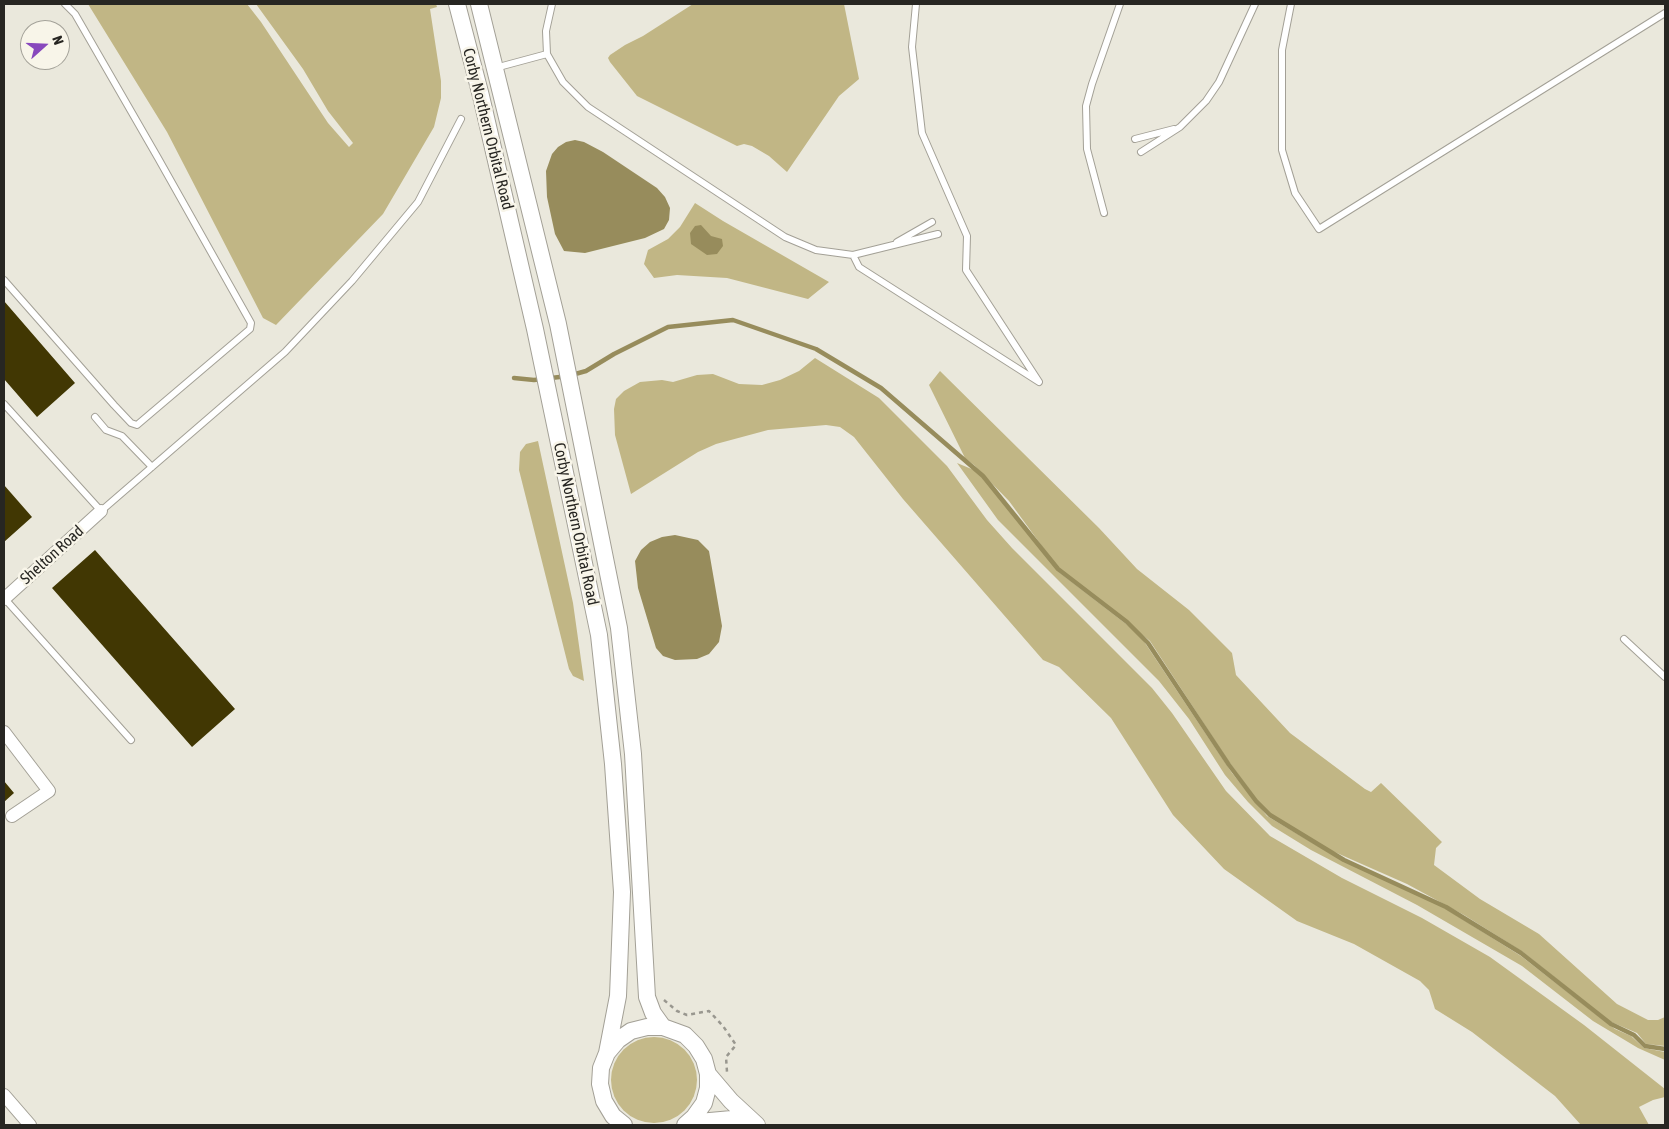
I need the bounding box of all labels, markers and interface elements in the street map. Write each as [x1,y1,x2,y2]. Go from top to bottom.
north arrow [20,20,70,70]
text: N [49,34,67,47]
street label: Corby Northern Orbital Road [459,46,517,212]
street label: Corby Northern Orbital Road [549,441,603,607]
street label: Shelton Road [16,522,88,588]

